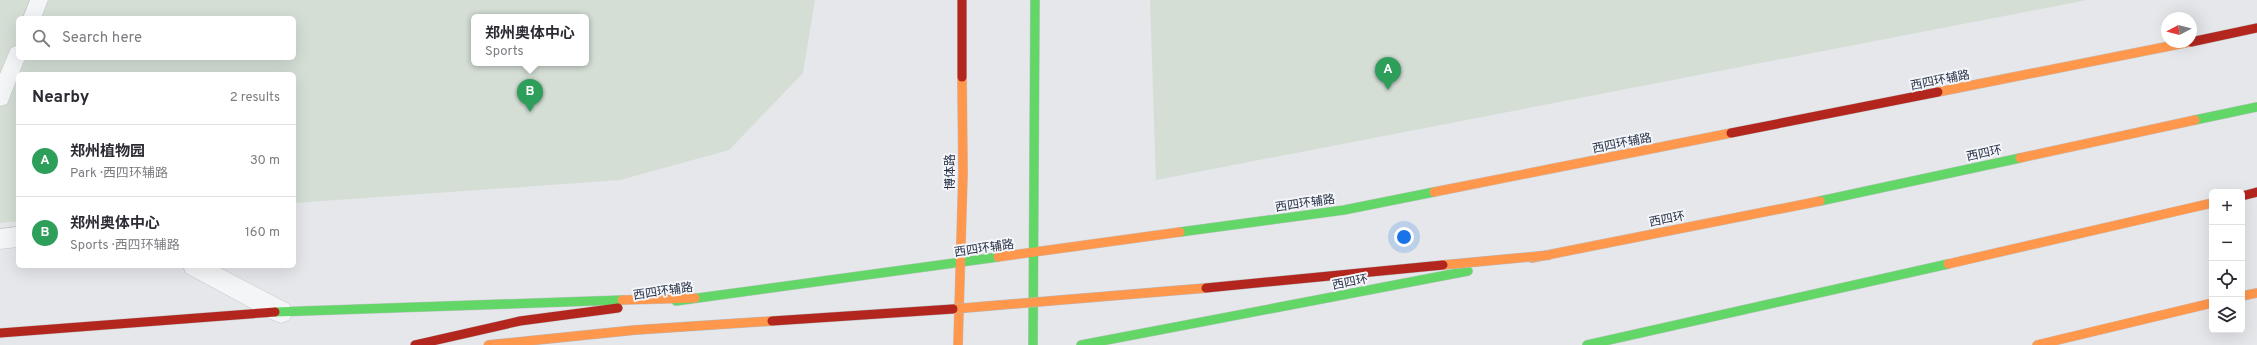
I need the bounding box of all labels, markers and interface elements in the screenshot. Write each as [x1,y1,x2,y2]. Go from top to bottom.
north arrow [2161,12,2197,48]
popup [471,14,589,66]
search box [16,16,296,60]
text: 郑州奥体中心 [485,25,575,44]
icon: search [30,27,52,49]
text: Search here [62,29,142,48]
text: Sports [485,44,524,60]
pin: A [1375,57,1401,90]
street label: 西四环辅路 [1909,67,1971,95]
pin: B [517,79,543,112]
text: Nearby [32,87,89,109]
text: 2 results [230,90,280,106]
street label: 西四环辅路 [1591,130,1653,158]
street label: 西四环 [1965,142,2003,166]
text: 郑州植物园 [70,143,145,162]
text: A [40,153,50,169]
text: 30 m [250,153,280,169]
street label: 博体路 [943,154,959,190]
text: Park · 西四环辅路 [70,166,168,182]
map controls [2209,189,2245,333]
button: + [2209,189,2245,225]
street label: 西四环辅路 [1274,192,1336,216]
street label: 西四环 [1648,209,1686,231]
text: 郑州奥体中心 [70,215,160,234]
text: B [41,225,49,241]
text: 160 m [245,225,280,241]
button: − [2209,225,2245,261]
your location [1394,227,1414,247]
street label: 西四环辅路 [953,237,1015,261]
text: Sports · 西四环辅路 [70,238,180,254]
button: locate [2209,261,2245,297]
street label: 西四环 [1331,272,1369,294]
street label: 西四环辅路 [632,280,694,304]
button: layers [2209,297,2245,333]

